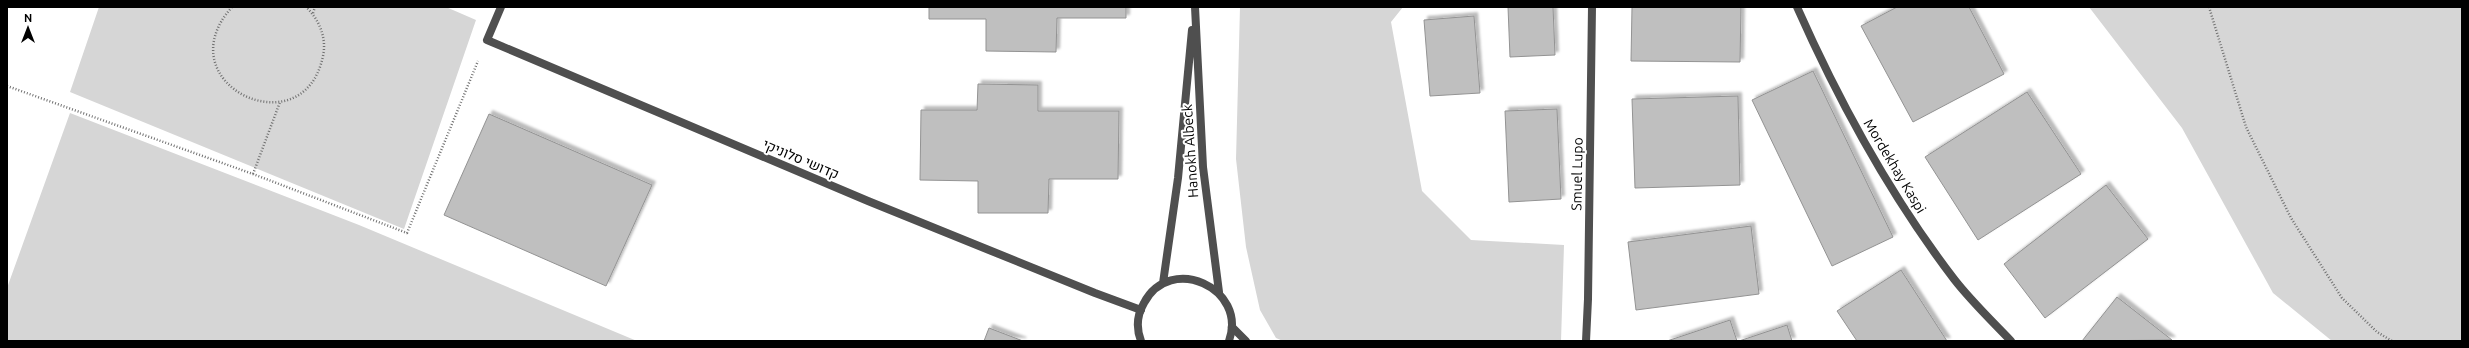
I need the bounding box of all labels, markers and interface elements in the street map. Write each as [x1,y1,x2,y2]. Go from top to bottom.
north arrow [8,8,48,48]
text: N [24,12,32,24]
street label: Hanokh Albeck [1179,104,1201,198]
street label: Mordekhay Kaspi [1861,116,1929,216]
street label: קדושי סלוניקי [761,136,841,182]
street label: Smuel Lupo [1568,137,1586,211]

